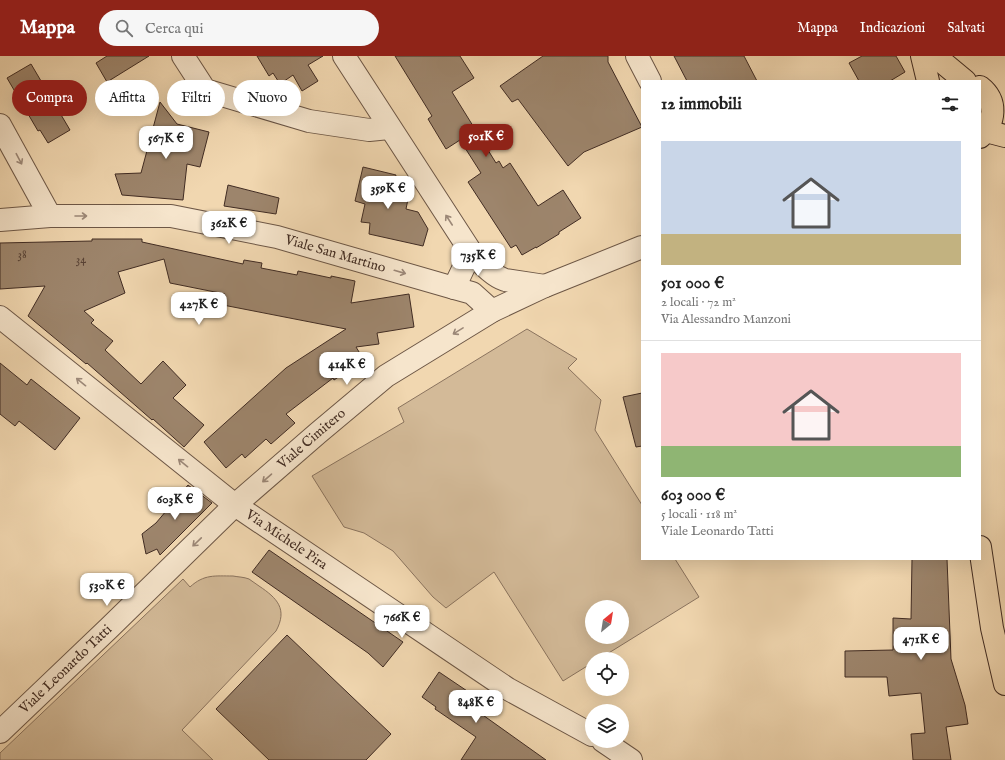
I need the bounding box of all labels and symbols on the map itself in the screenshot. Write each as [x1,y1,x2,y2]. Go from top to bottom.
pin: 501K € [453,124,519,158]
pin: 567K € [133,126,199,160]
one-way arrow [15,153,23,165]
pin: 359K € [355,176,421,210]
pin: 362K € [196,211,262,245]
one-way arrow [74,212,87,220]
one-way arrow [445,214,453,226]
street label: Viale San Martino [282,231,388,277]
pin: 735K € [445,243,511,277]
house number: 38 [17,247,27,262]
house number: 34 [76,252,86,267]
one-way arrow [393,269,406,276]
pin: 427K € [166,292,232,326]
one-way arrow [453,327,464,335]
pin: 414K € [314,352,380,386]
one-way arrow [76,377,86,386]
street label: Viale Cimitero [273,404,350,474]
one-way arrow [177,459,188,467]
one-way arrow [261,473,272,482]
pin: 603K € [142,487,208,521]
street label: Via Michele Pira [241,505,332,574]
one-way arrow [192,537,202,547]
pin: 530K € [74,573,140,607]
north arrow [585,600,629,644]
pin: 766K € [369,605,435,639]
street label: Viale Leonardo Tatti [15,621,116,718]
pin: 471K € [888,627,954,661]
pin: 848K € [443,690,509,724]

